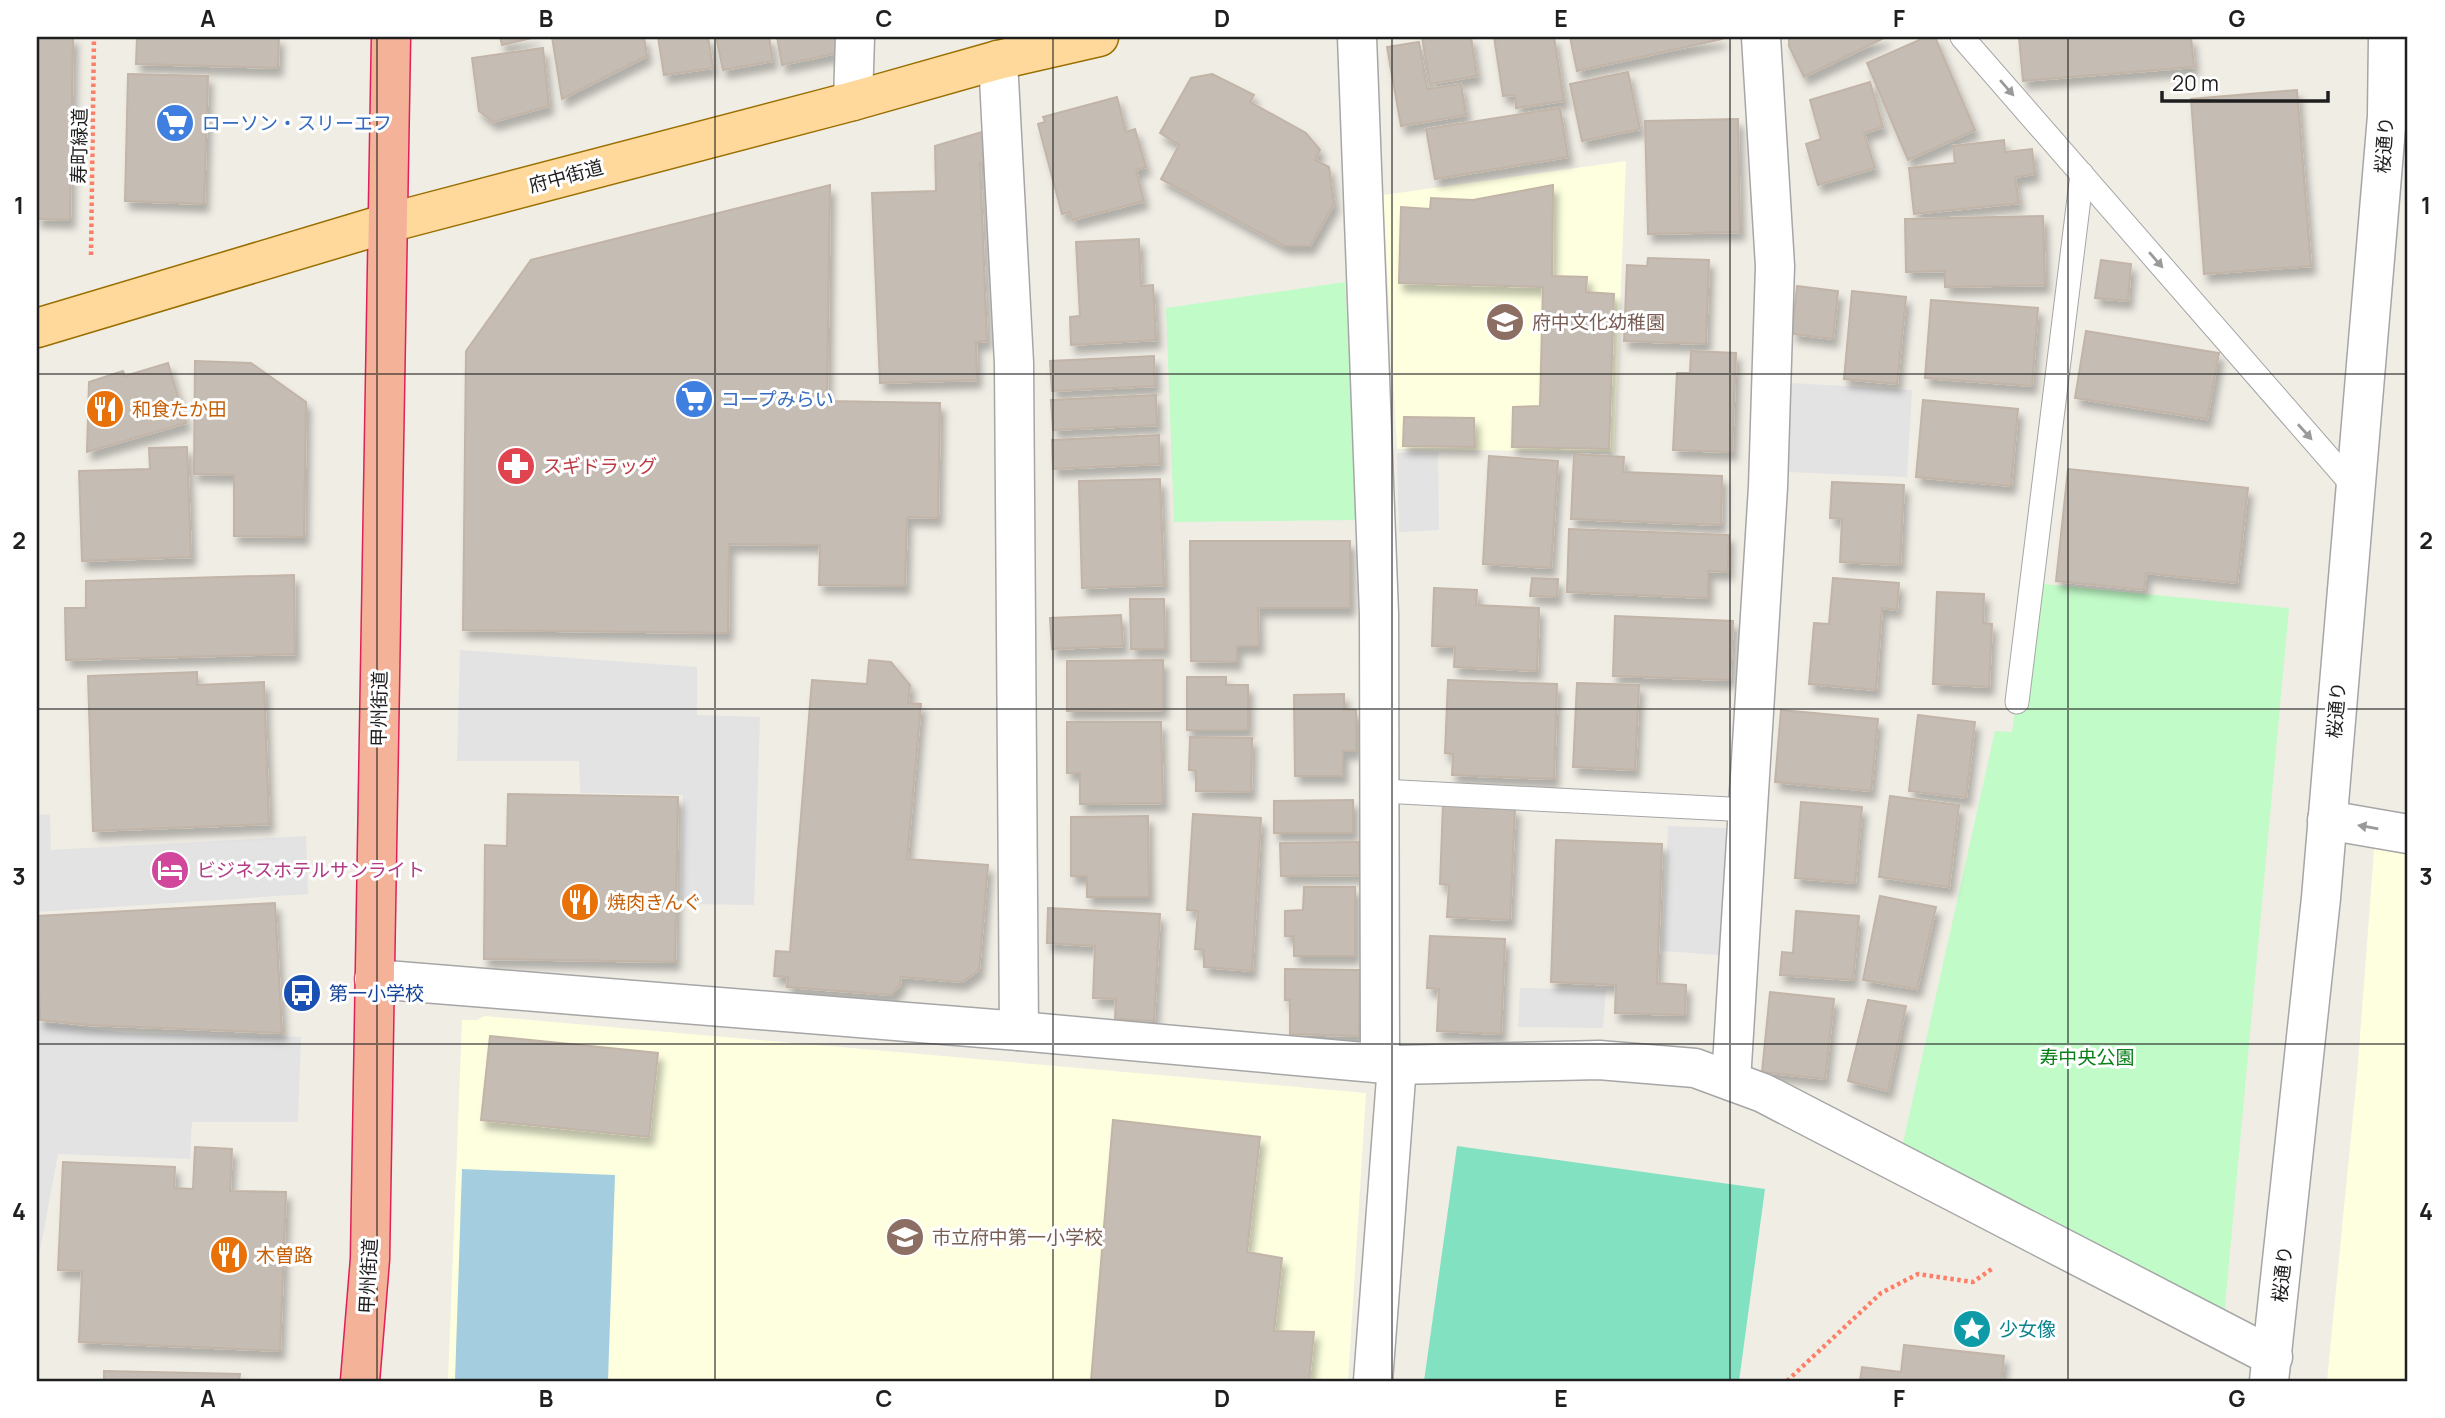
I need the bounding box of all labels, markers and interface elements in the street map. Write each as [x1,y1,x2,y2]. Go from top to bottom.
text: A [200,2,216,34]
text: B [539,2,553,34]
text: C [876,2,893,34]
text: D [1214,2,1230,34]
text: E [1554,2,1568,34]
text: F [1893,2,1905,34]
text: G [2229,2,2246,34]
scale bar [2162,60,2328,104]
text: 20 m [2172,69,2219,97]
one-way arrow [1999,79,2015,97]
supermarket icon: ローソン・スリーエフ [154,102,196,144]
street label: 寿町緑道 [65,108,93,184]
place label: ローソン・スリーエフ [202,110,392,136]
street label: 桜通り [2369,116,2399,174]
street label: 府中街道 [526,154,606,198]
text: 1 [14,189,24,221]
text: 1 [2421,189,2431,221]
one-way arrow [2148,251,2163,268]
school or university icon: 府中文化幼稚園 [1484,301,1526,343]
place label: 府中文化幼稚園 [1532,309,1665,335]
supermarket icon: コープみらい [673,378,715,420]
place label: コープみらい [721,386,834,412]
restaurant icon: 和食たか田 [84,388,126,430]
place label: 和食たか田 [132,396,227,422]
one-way arrow [2296,423,2312,440]
pharmacy icon: スギドラッグ [495,445,537,487]
place label: スギドラッグ [543,453,657,479]
text: 2 [12,524,26,556]
text: 2 [2419,524,2433,556]
street label: 甲州街道 [365,671,393,747]
street label: 桜通り [2321,680,2351,740]
one-way arrow [2357,821,2379,832]
hotel icon: ビジネスホテルサンライト [149,849,191,891]
place label: ビジネスホテルサンライト [197,857,425,883]
text: 3 [12,860,26,892]
text: 3 [2419,860,2433,892]
restaurant icon: 焼肉きんぐ [559,881,601,923]
place label: 焼肉きんぐ [607,889,702,915]
bus stop icon: 第一小学校 [281,972,323,1014]
place label: 第一小学校 [329,980,424,1006]
park label: 寿中央公園 [2039,1044,2135,1070]
text: 4 [12,1195,26,1227]
text: 4 [2419,1195,2433,1227]
school or university icon: 市立府中第一小学校 [884,1216,926,1258]
place label: 市立府中第一小学校 [932,1224,1103,1250]
restaurant icon: 木曽路 [208,1234,250,1276]
street label: 甲州街道 [353,1237,383,1315]
place label: 木曽路 [256,1242,313,1268]
street label: 桜通り [2266,1244,2298,1304]
place icon: 少女像 [1951,1308,1993,1350]
place label: 少女像 [1999,1316,2056,1342]
text: A [200,1382,216,1414]
text: B [539,1382,553,1414]
text: C [876,1382,893,1414]
text: D [1214,1382,1230,1414]
text: E [1554,1382,1568,1414]
text: F [1893,1382,1905,1414]
text: G [2229,1382,2246,1414]

